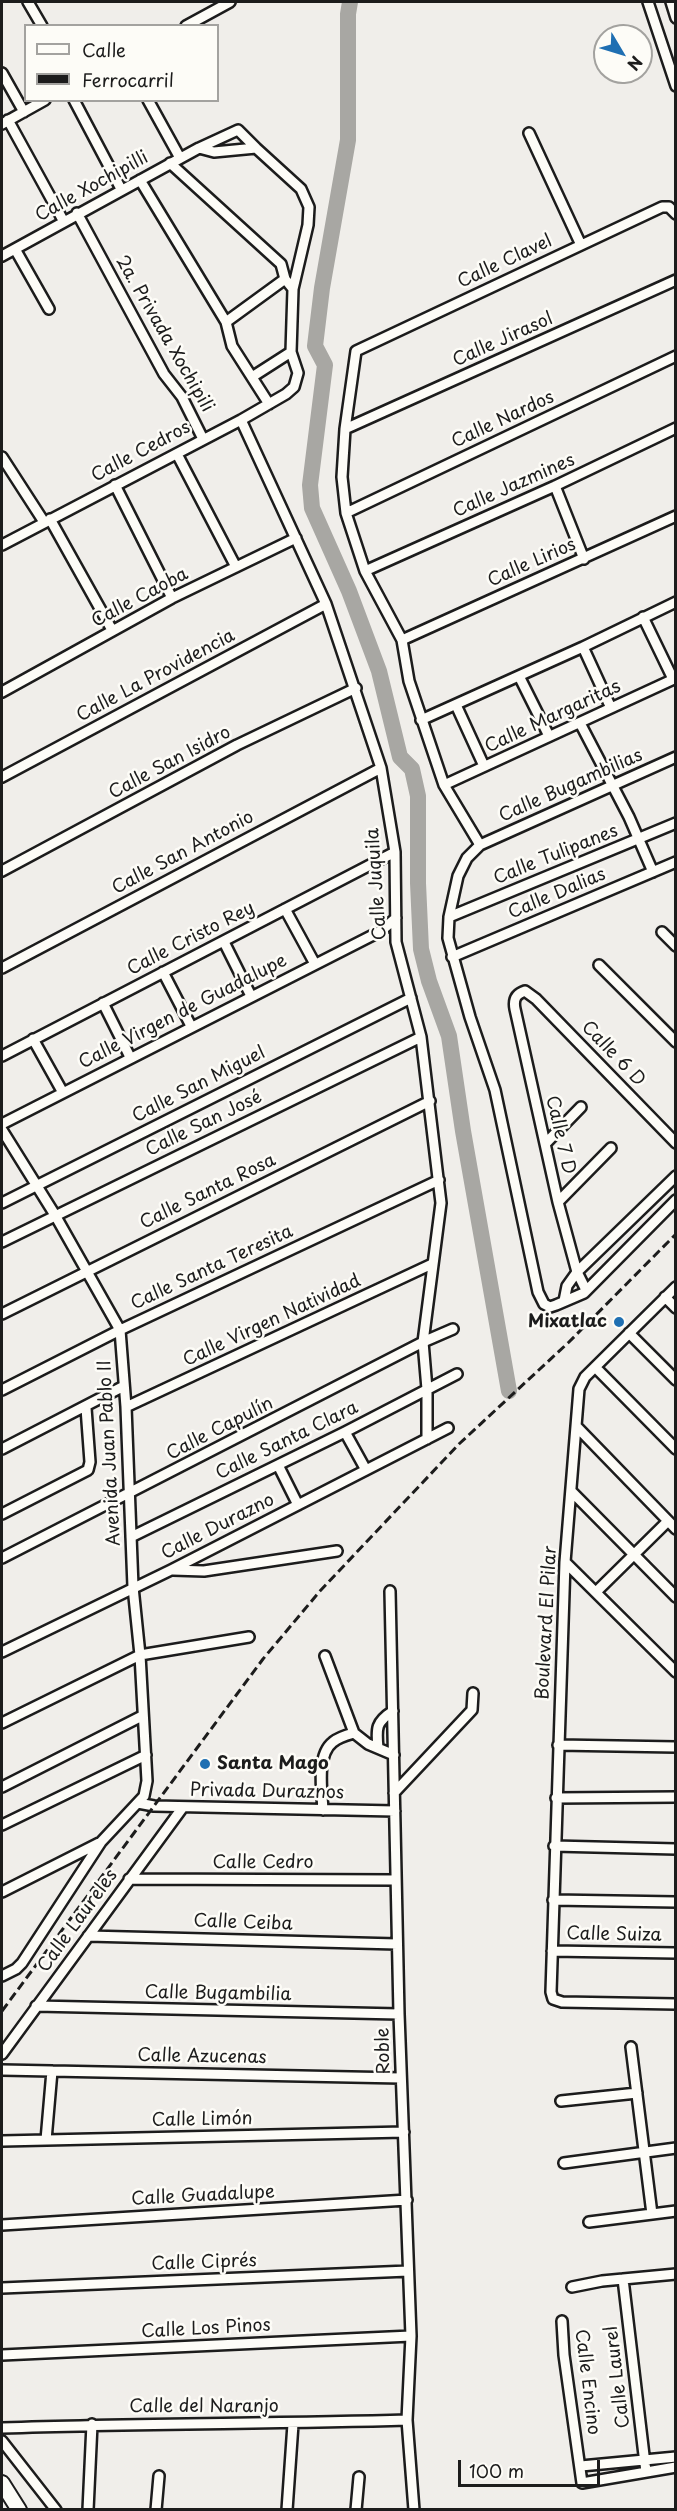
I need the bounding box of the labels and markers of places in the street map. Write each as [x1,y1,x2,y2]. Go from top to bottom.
place label: Mixatlac [528,1311,607,1333]
marker: Mixatlac [612,1315,626,1329]
place label: Santa Mago [217,1753,329,1775]
marker: Santa Mago [198,1757,212,1771]

